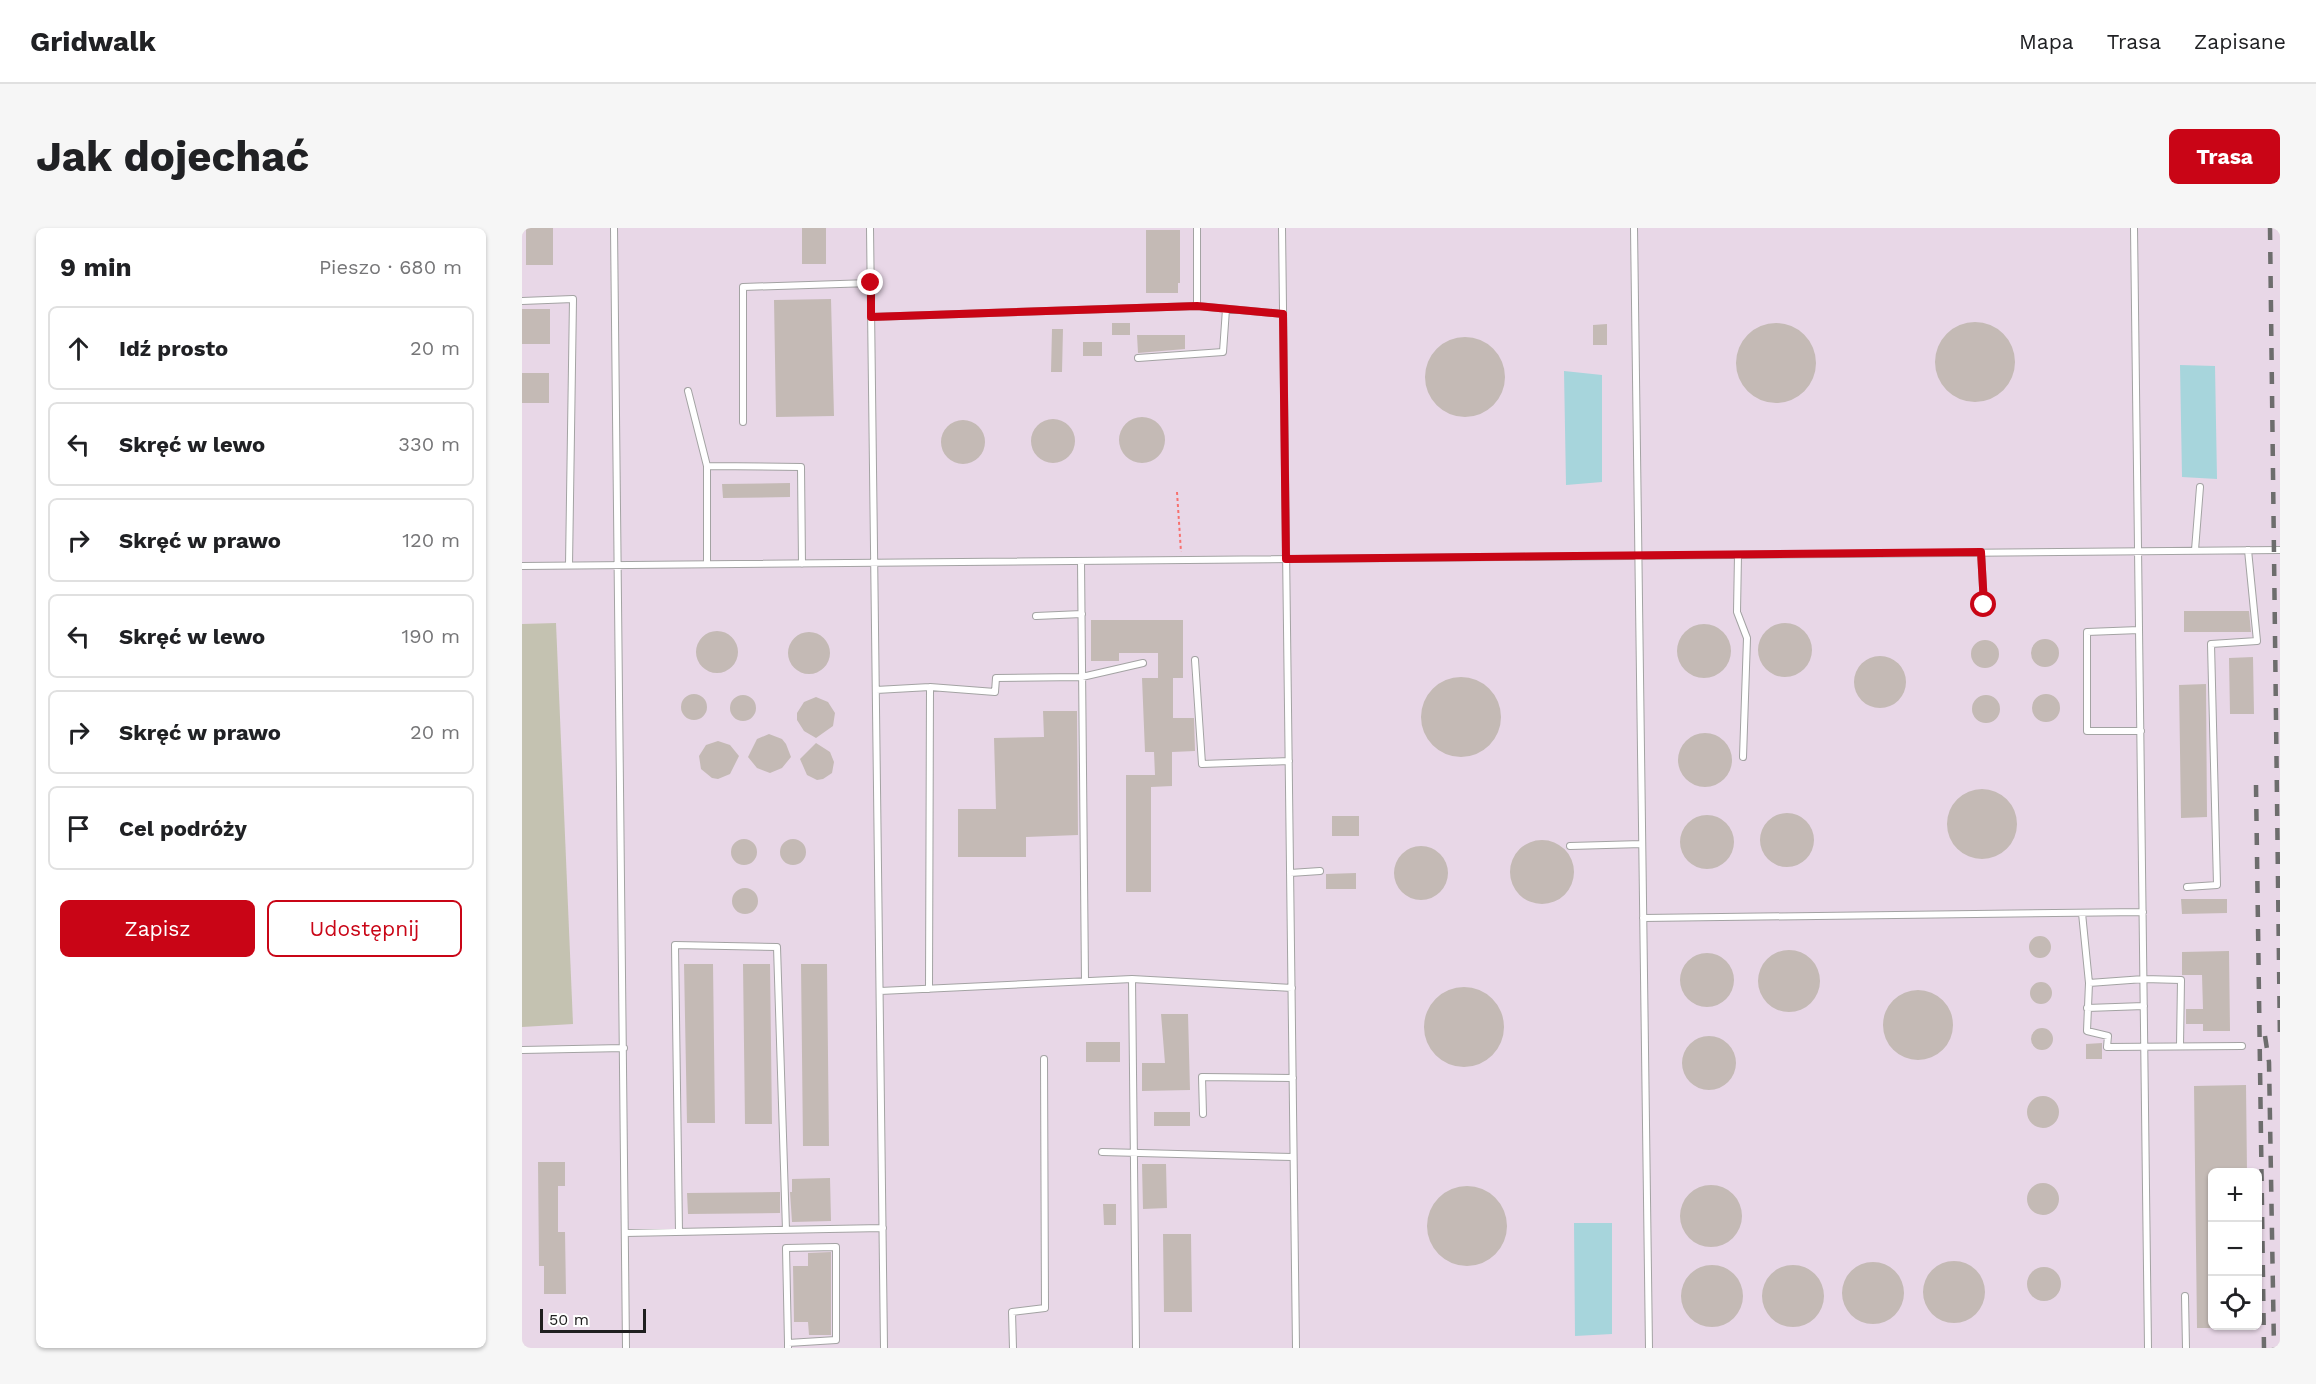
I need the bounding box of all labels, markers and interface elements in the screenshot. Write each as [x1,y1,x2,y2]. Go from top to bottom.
text: Gridwalk [30,25,156,58]
text: Mapa [2019,29,2074,54]
text: Trasa [2107,29,2161,54]
text: Zapisane [2194,29,2286,54]
button: Trasa [2169,129,2280,184]
text: Jak dojechać [36,132,309,181]
text: 9 min [60,252,132,282]
text: Pieszo · 680 m [319,255,462,279]
route end [857,269,883,295]
icon: ahead [62,332,95,365]
text: Idź prosto [119,336,228,361]
text: 20 m [410,336,460,360]
icon: left [62,428,95,461]
text: Skręć w lewo [119,432,265,457]
text: 330 m [398,432,460,456]
icon: right [62,524,95,557]
text: Skręć w prawo [119,528,281,553]
text: 120 m [402,528,460,552]
route start [1970,591,1996,617]
icon: left [62,620,95,653]
text: Skręć w lewo [119,624,265,649]
text: 190 m [402,624,460,648]
icon: right [62,716,95,749]
text: Skręć w prawo [119,720,281,745]
text: 20 m [410,720,460,744]
icon: arrive [62,812,95,845]
text: Cel podróży [119,816,247,841]
button: Zapisz [60,900,255,957]
button: Udostępnij [267,900,462,957]
map controls [2208,1168,2262,1330]
button: + [2208,1168,2262,1222]
button: − [2208,1222,2262,1276]
button: locate [2208,1276,2262,1330]
scale bar [540,1306,646,1334]
text: 50 m [549,1310,589,1329]

